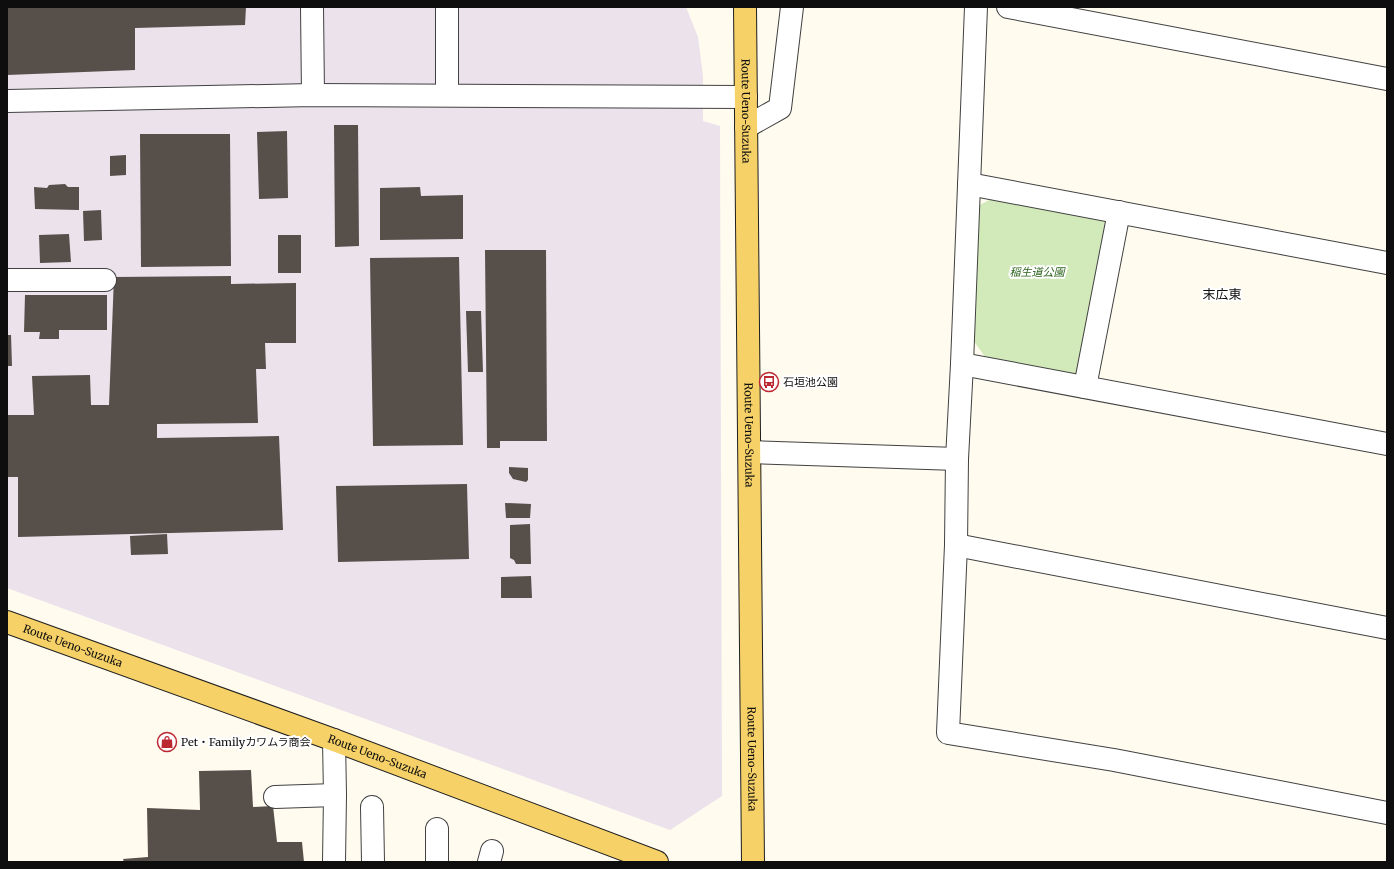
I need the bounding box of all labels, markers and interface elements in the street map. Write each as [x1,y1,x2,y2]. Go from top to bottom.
street label: Route Ueno-Suzuka [738,59,753,164]
park label: 稲生道公園 [1010,265,1066,279]
district label: 末広東 [1202,286,1242,303]
bus stop icon: 石垣池公園 [758,371,780,393]
place label: 石垣池公園 [783,375,838,389]
street label: Route Ueno-Suzuka [742,383,756,488]
street label: Route Ueno-Suzuka [21,621,125,670]
street label: Route Ueno-Suzuka [745,706,760,812]
shop icon: Pet・Familyカワムラ商会 [156,731,178,753]
street label: Route Ueno-Suzuka [326,731,429,781]
place label: Pet・Familyカワムラ商会 [181,735,311,749]

